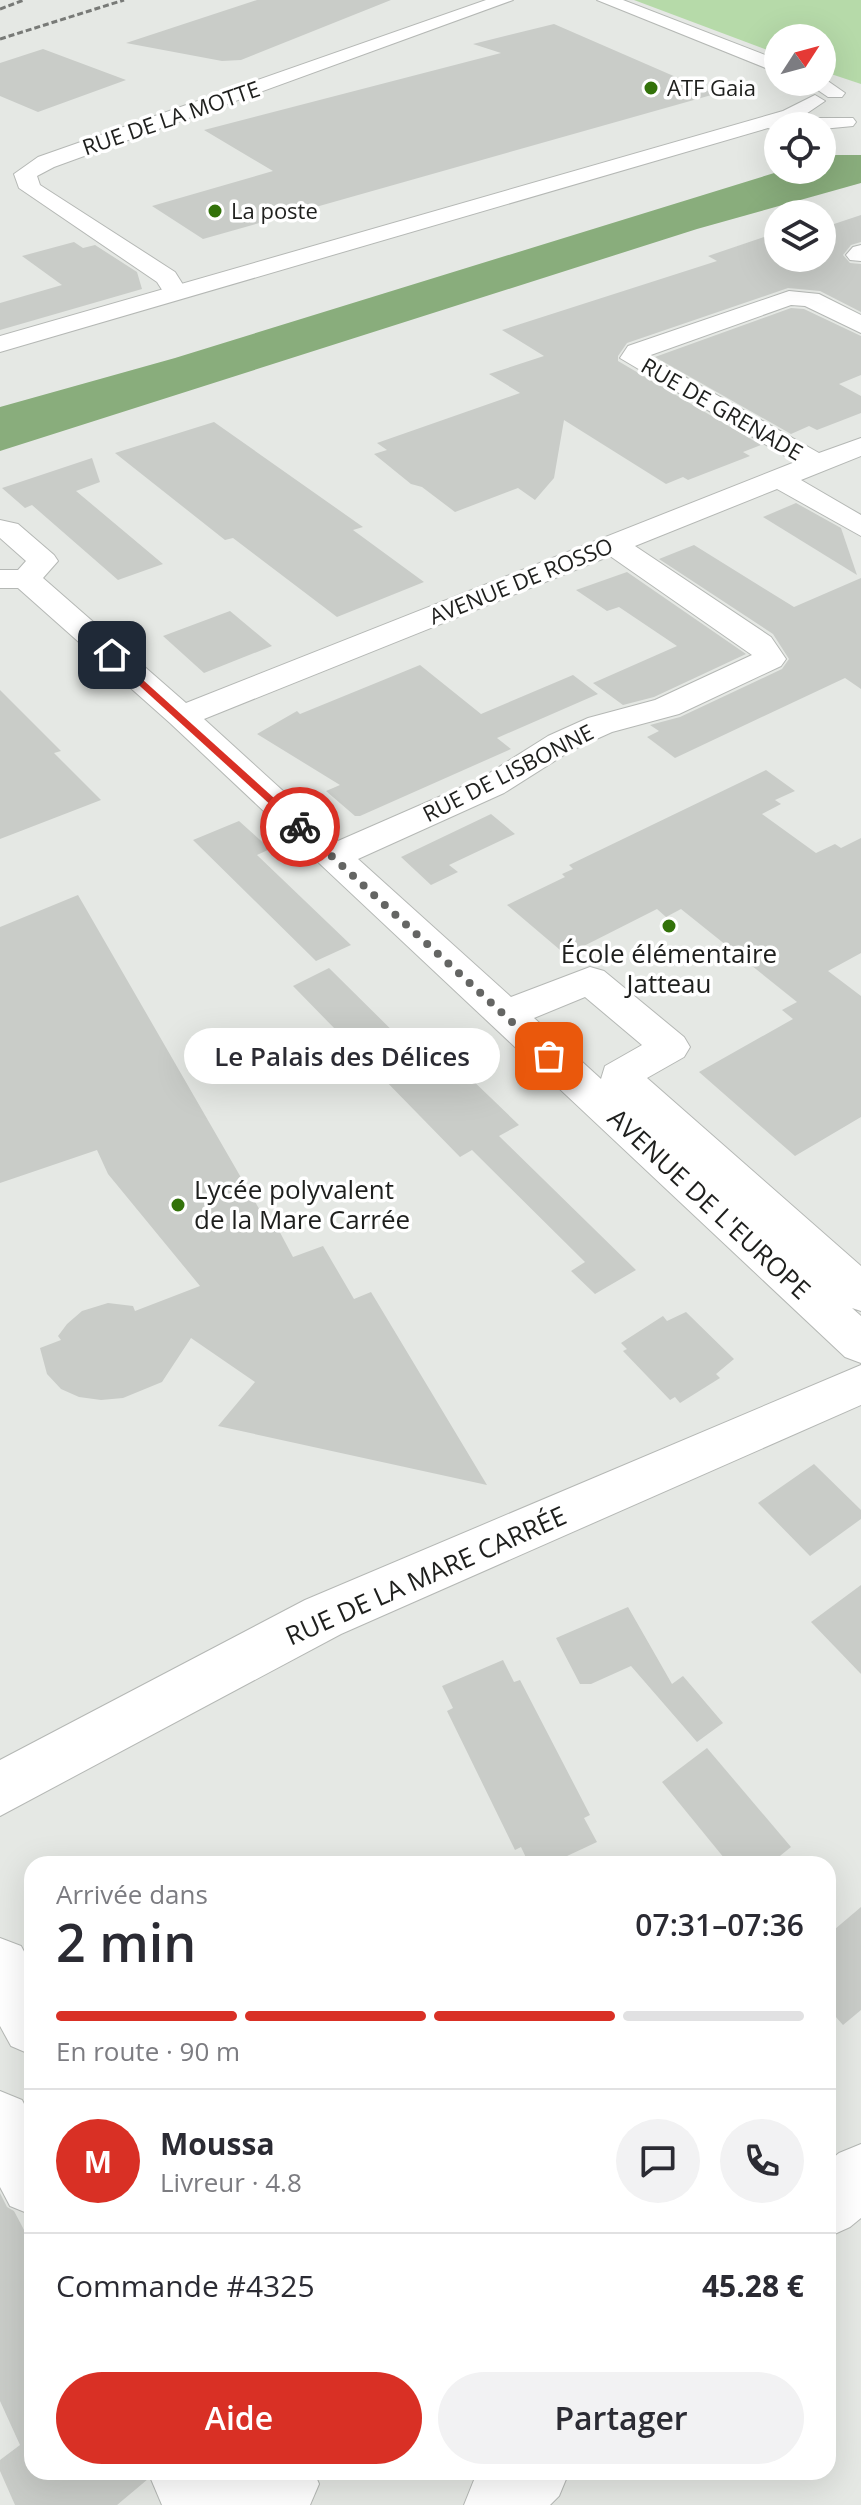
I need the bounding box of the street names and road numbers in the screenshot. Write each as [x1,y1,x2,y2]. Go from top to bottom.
street label: RUE DE LA MOTTE [78,73,263,162]
street label: RUE DE GRENADE [636,350,809,467]
street label: AVENUE DE ROSSO [424,530,617,631]
street label: RUE DE LISBONNE [417,716,598,828]
street label: AVENUE DE L'EUROPE [600,1100,819,1307]
street label: RUE DE LA MARE CARRÉE [279,1497,572,1653]

